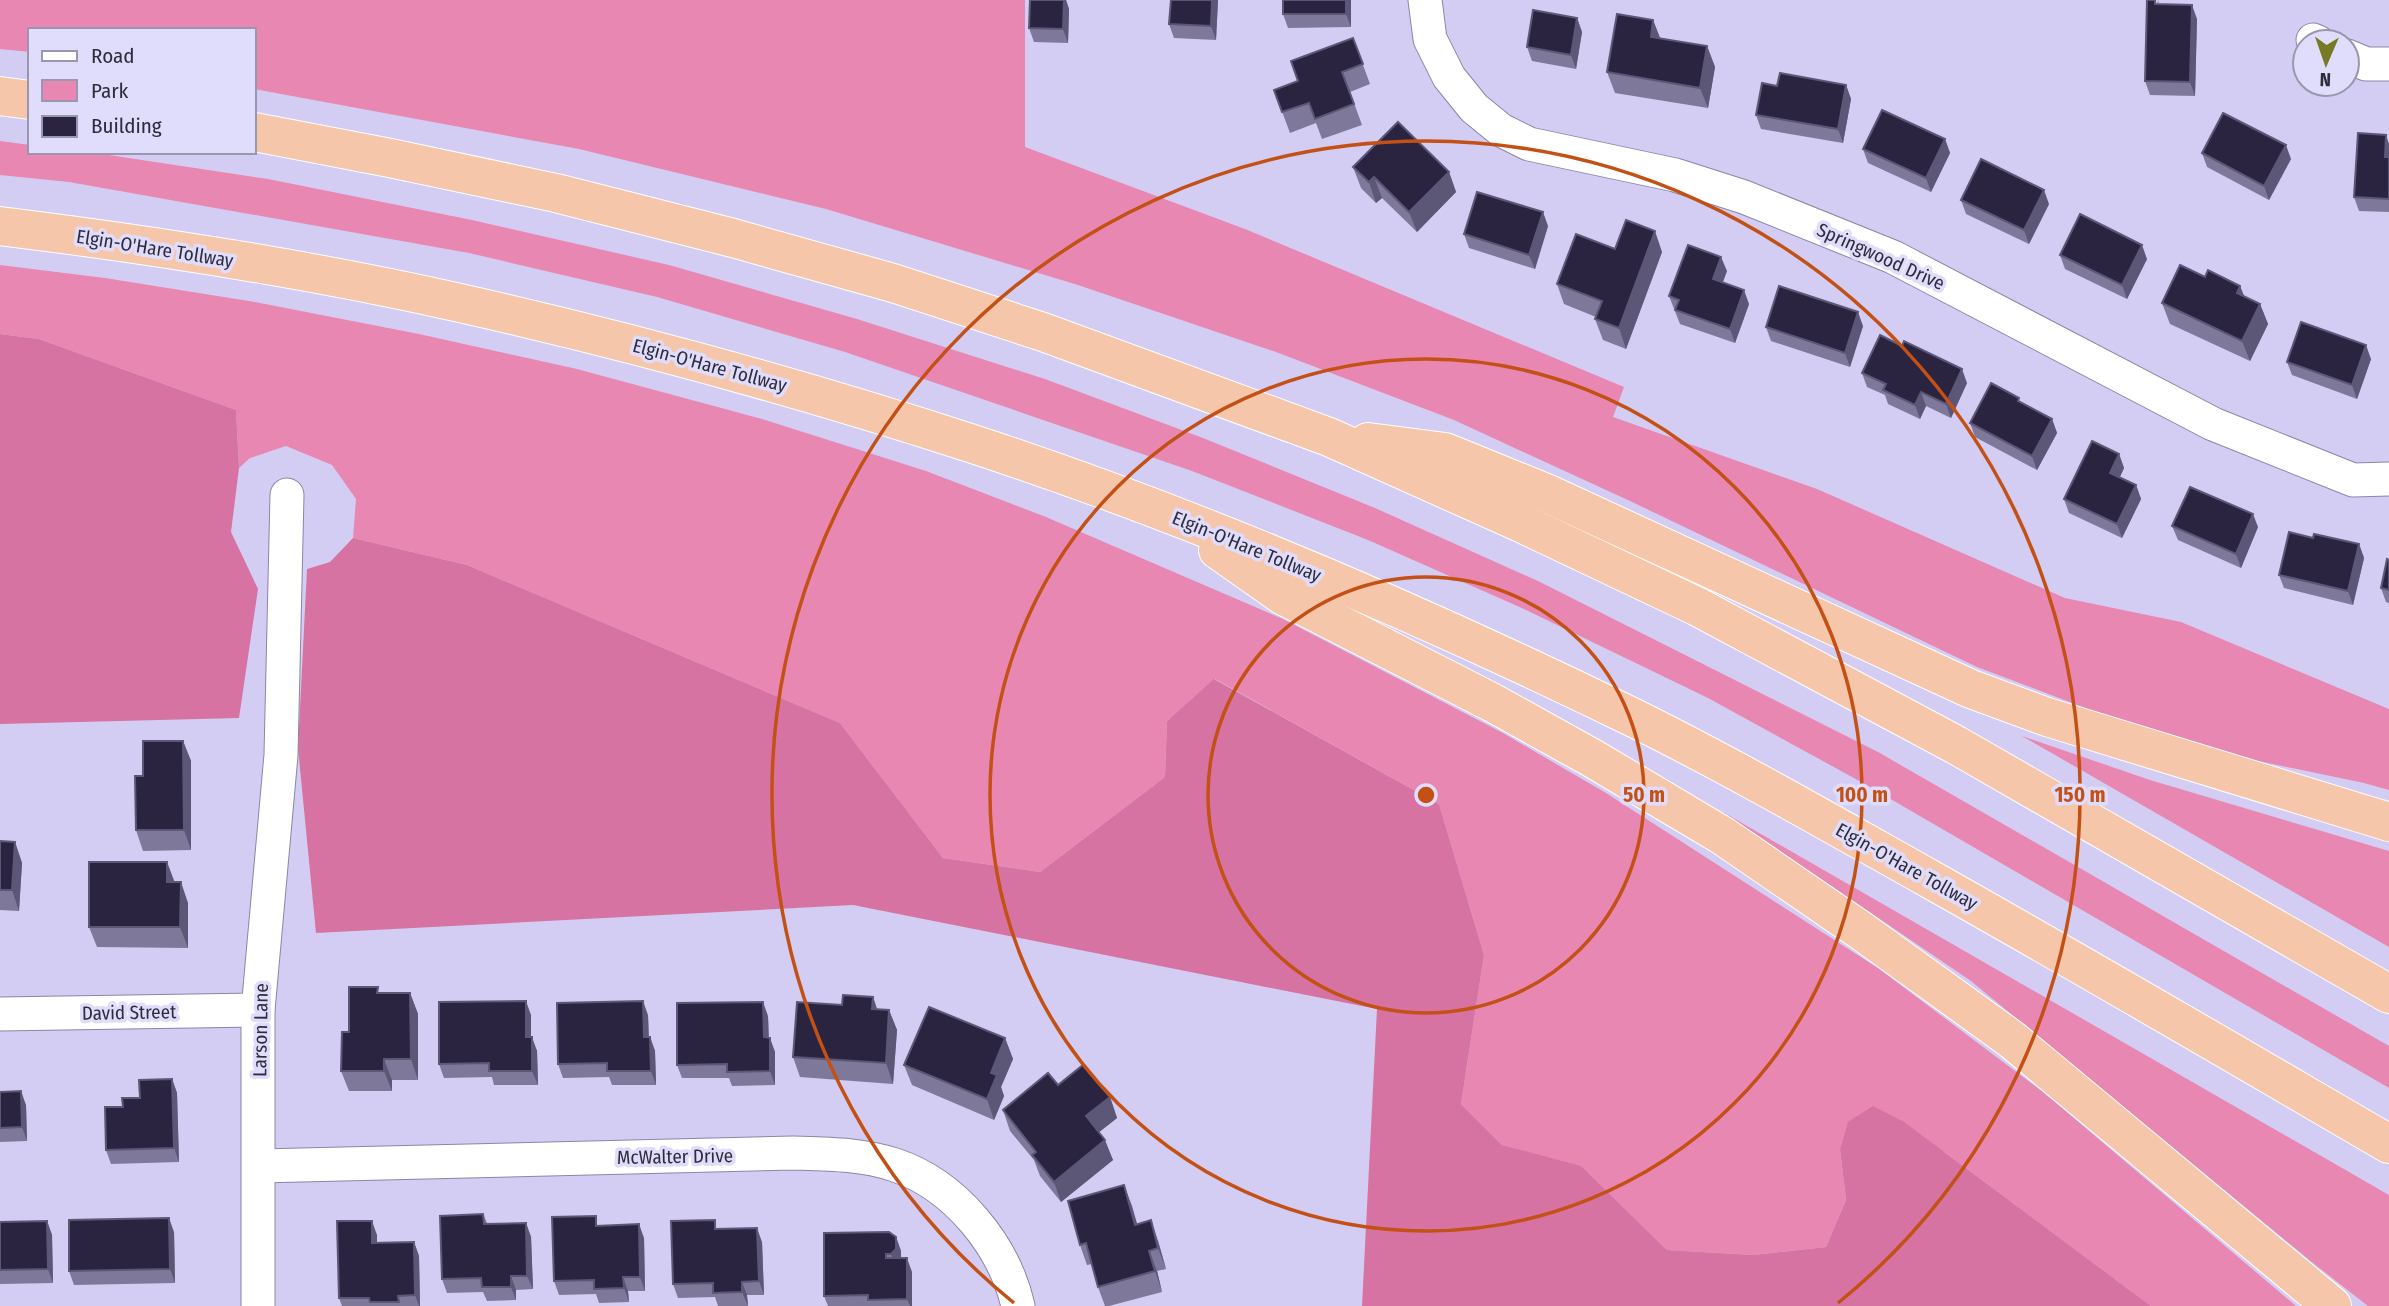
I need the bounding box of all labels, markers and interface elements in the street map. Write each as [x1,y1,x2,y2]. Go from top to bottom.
legend [28,28,256,154]
north arrow [2291,28,2361,98]
text: Road [91,43,135,69]
text: N [2319,68,2332,91]
text: Park [91,78,129,104]
text: Building [91,113,162,139]
street label: Springwood Drive [1813,218,1948,295]
street label: Elgin-O'Hare Tollway [75,225,236,272]
street label: Elgin-O'Hare Tollway [630,334,790,397]
street label: Elgin-O'Hare Tollway [1169,506,1325,587]
text: 50 m [1623,782,1665,808]
text: 100 m [1836,782,1888,808]
text: 150 m [2054,782,2106,808]
centre of rings [1414,783,1438,807]
street label: Elgin-O'Hare Tollway [1832,818,1982,915]
street label: Larson Lane [248,983,273,1077]
street label: David Street [82,1000,177,1025]
street label: McWalter Drive [617,1144,733,1169]

